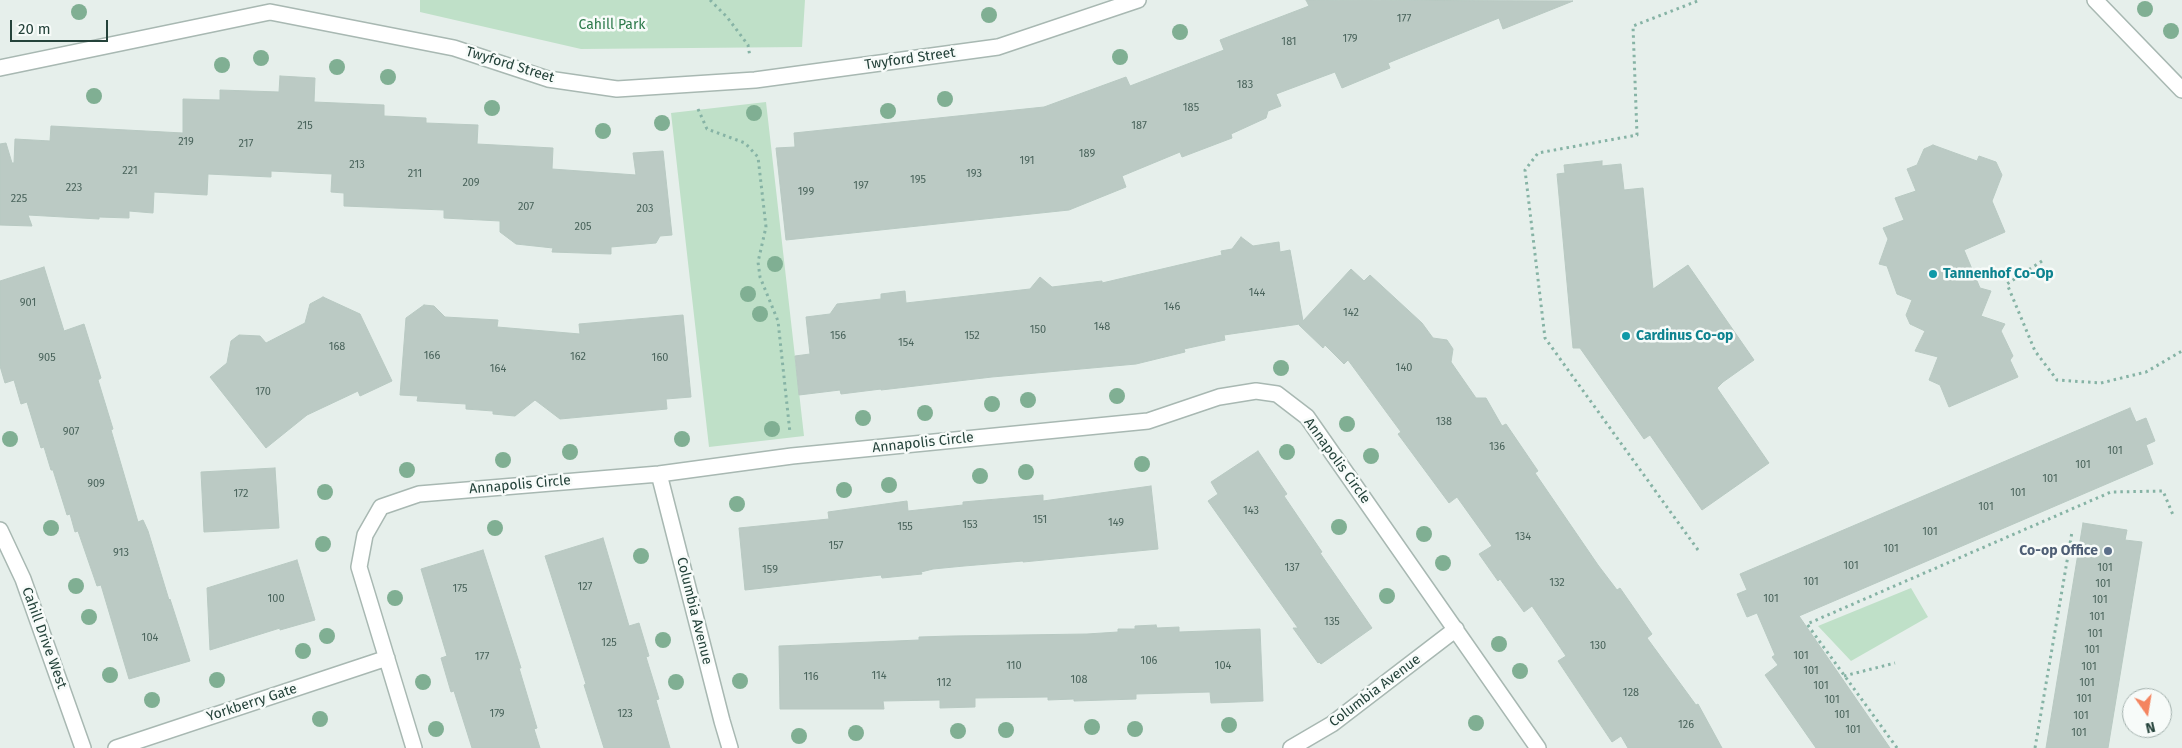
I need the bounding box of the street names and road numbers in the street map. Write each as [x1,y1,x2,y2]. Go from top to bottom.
street label: Twyford Street [464,44,556,86]
street label: Twyford Street [864,44,956,74]
street label: Annapolis Circle [1300,415,1374,507]
street label: Annapolis Circle [871,429,975,457]
street label: Annapolis Circle [468,472,572,498]
street label: Columbia Avenue [673,556,715,666]
street label: Cahill Drive West [18,585,70,691]
street label: Columbia Avenue [1326,651,1424,731]
street label: Yorkberry Gate [205,681,299,725]

